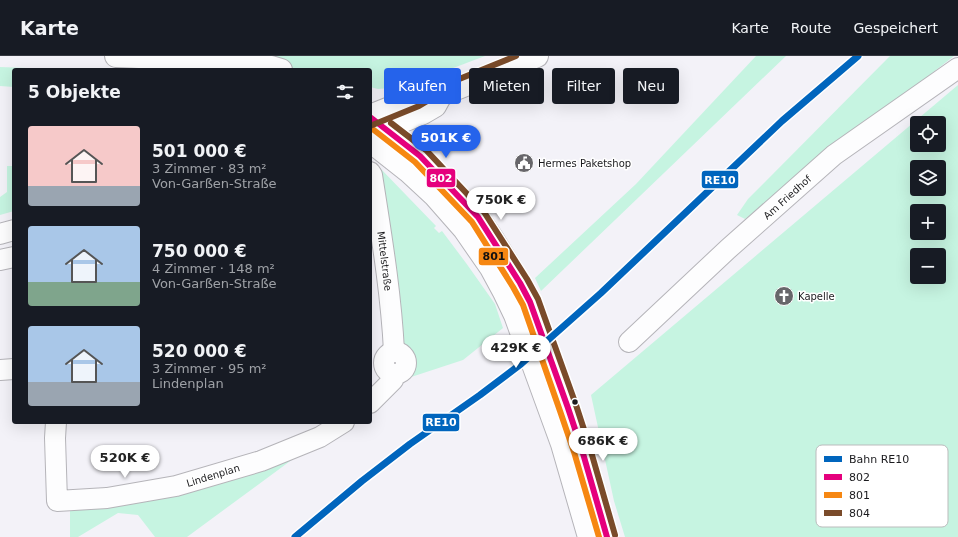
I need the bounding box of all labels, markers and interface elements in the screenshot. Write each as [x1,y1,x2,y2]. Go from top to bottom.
text: Karte [20,17,79,39]
text: Karte [731,20,769,36]
text: Route [791,20,831,36]
text: Gespeichert [853,20,938,36]
chip: Kaufen [384,68,461,104]
chip: Mieten [469,68,544,104]
chip: Filter [552,68,615,104]
chip: Neu [623,68,679,104]
icon: filters [334,81,356,103]
text: 5 Objekte [28,82,121,102]
map controls [910,116,946,284]
button: locate [910,116,946,152]
pin: 501K € [413,125,479,159]
text: 501K € [421,130,471,145]
text: 501 000 € [152,141,247,161]
icon: home [60,142,108,190]
public building icon: Hermes Paketshop [513,152,535,174]
place label: Hermes Paketshop [538,158,631,169]
button: layers [910,160,946,196]
text: 3 Zimmer · 83 m² [152,161,267,176]
line badge: 802 [426,168,456,188]
line badge: RE10 [701,170,739,189]
text: 802 [430,172,452,185]
street label: Am Friedhof [761,173,814,222]
text: RE10 [704,174,736,187]
text: Von-Garßen-Straße [152,176,277,191]
pin: 750K € [468,187,534,221]
text: 750K € [476,192,526,207]
button: + [910,204,946,240]
street label: Mittelstraße [375,231,394,292]
text: 750 000 € [152,241,247,261]
icon: home [60,242,108,290]
line badge: 801 [478,247,509,266]
button: − [910,248,946,284]
text: 801 [483,250,505,263]
text: 4 Zimmer · 148 m² [152,261,275,276]
text: Von-Garßen-Straße [152,276,277,291]
church icon: Kapelle [773,285,795,307]
place label: Kapelle [798,291,835,302]
pin: 429K € [483,335,549,369]
text: 429K € [491,340,541,355]
text: 520 000 € [152,341,247,361]
icon: home [60,342,108,390]
text: 3 Zimmer · 95 m² [152,361,267,376]
text: Lindenplan [152,376,224,391]
unlabelled marker [570,397,580,407]
line badge: RE10 [422,413,460,432]
text: RE10 [425,416,457,429]
pin: 686K € [570,428,636,462]
text: 686K € [578,433,628,448]
pin: 520K € [92,445,158,479]
legend [816,445,948,527]
text: 520K € [100,450,150,465]
text: Bahn RE10 [849,453,909,466]
street label: Lindenplan [185,462,241,489]
text: 802 [849,471,870,484]
text: 801 [849,489,870,502]
text: 804 [849,507,870,520]

